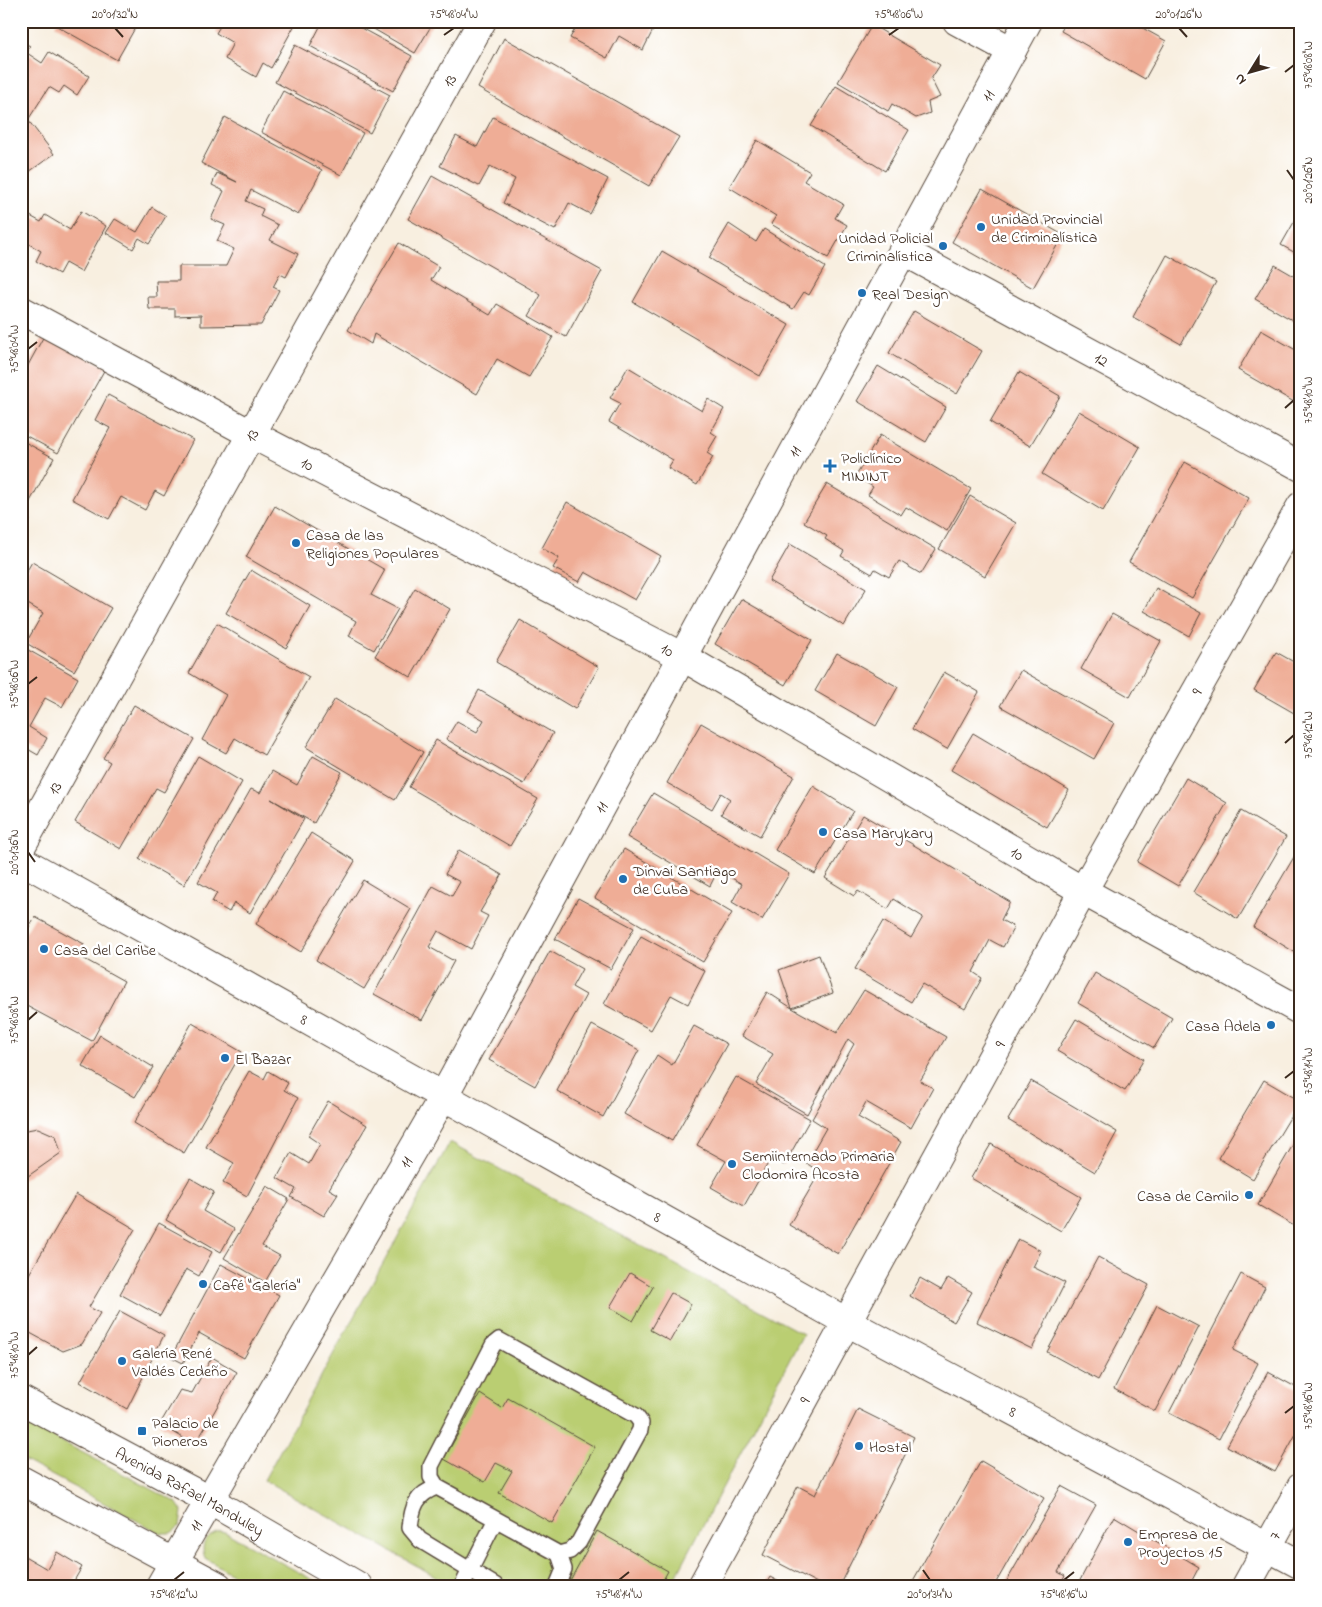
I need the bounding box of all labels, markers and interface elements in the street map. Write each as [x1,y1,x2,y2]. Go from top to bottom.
text: 20°01'32"N [92,6,138,24]
text: 75°48'04"W [430,6,478,24]
text: 75°48'06"W [875,6,923,24]
text: 20°01'26"N [1156,6,1202,24]
text: 75°48'08"W [1300,41,1318,89]
north arrow [1224,48,1274,98]
text: N [1230,69,1252,89]
street label: 13 [437,70,464,92]
street label: 11 [976,86,1002,107]
text: 20°01'26"N [1300,157,1318,203]
place label: Unidad Provincial de Criminalística [991,208,1103,250]
marker: Unidad Provincial de Criminalística [975,221,987,233]
place label: Unidad Policial Criminalística [838,227,933,269]
marker: Unidad Policial Criminalística [937,240,949,252]
place label: Real Design [872,283,948,307]
marker: Real Design [856,287,868,299]
text: 75°48'04"W [6,325,24,373]
street label: 12 [1089,347,1112,374]
text: 75°48'10"W [1300,377,1318,423]
street label: 13 [239,425,266,447]
street label: 11 [783,442,809,462]
place label: Policlínico MININT [841,447,902,489]
street label: 10 [296,452,318,478]
marker: Policlínico MININT [823,459,837,473]
place label: Casa de las Religiones Populares [306,524,439,566]
marker: Casa de las Religiones Populares [290,537,302,549]
street label: 10 [656,637,677,664]
text: 75°48'06"W [6,660,24,708]
street label: 9 [1186,684,1209,700]
text: 75°48'12"W [1300,711,1318,759]
street label: 13 [43,778,69,800]
street label: 11 [589,798,615,818]
place label: Casa Marykary [833,822,933,846]
marker: Casa Marykary [817,826,829,838]
text: 20°01'36"N [6,829,24,875]
street label: 10 [1005,841,1028,868]
place label: Dinvai Santiago de Cuba [632,860,736,902]
marker: Dinvai Santiago de Cuba [617,873,629,885]
place label: Casa del Caribe [54,939,157,963]
marker: Casa del Caribe [38,943,50,955]
text: 75°48'08"W [6,996,24,1044]
street label: 8 [295,1008,312,1032]
place label: Casa Adela [1185,1015,1261,1039]
marker: Casa Adela [1265,1019,1277,1031]
street label: 9 [989,1037,1013,1053]
place label: El Bazar [235,1048,291,1072]
text: 75°48'14"W [1300,1048,1318,1094]
marker: El Bazar [219,1052,231,1064]
place label: Semiinternado Primaria Clodomira Acosta [742,1145,895,1187]
street label: 11 [394,1152,420,1173]
marker: Semiinternado Primaria Clodomira Acosta [726,1158,738,1170]
place label: Casa de Camilo [1137,1185,1239,1209]
marker: Casa de Camilo [1243,1189,1255,1201]
street label: 8 [649,1206,666,1230]
place label: Café "Galería" [213,1274,301,1298]
marker: Café "Galería" [197,1278,209,1290]
text: 75°48'10"W [6,1332,24,1378]
place label: Galería René Valdés Cedeño [131,1342,227,1384]
marker: Galería René Valdés Cedeño [116,1355,128,1367]
text: 75°48'16"W [1300,1383,1318,1429]
street label: 9 [794,1393,817,1409]
street label: 8 [1004,1401,1021,1425]
place label: Palacio de Pioneros [152,1412,220,1454]
marker: Palacio de Pioneros [136,1425,148,1437]
place label: Hostal [869,1436,912,1460]
marker: Hostal [853,1440,865,1452]
street label: Avenida Rafael Manduley [110,1442,268,1543]
street label: 11 [184,1516,210,1537]
place label: Empresa de Proyectos 15 [1138,1523,1223,1565]
street label: 7 [1264,1527,1288,1545]
marker: Empresa de Proyectos 15 [1122,1536,1134,1548]
text: 75°48'12"W [150,1586,198,1604]
text: 75°48'14"W [596,1586,642,1604]
text: 20°01'34"N [907,1586,953,1604]
text: 75°48'16"W [1041,1586,1087,1604]

